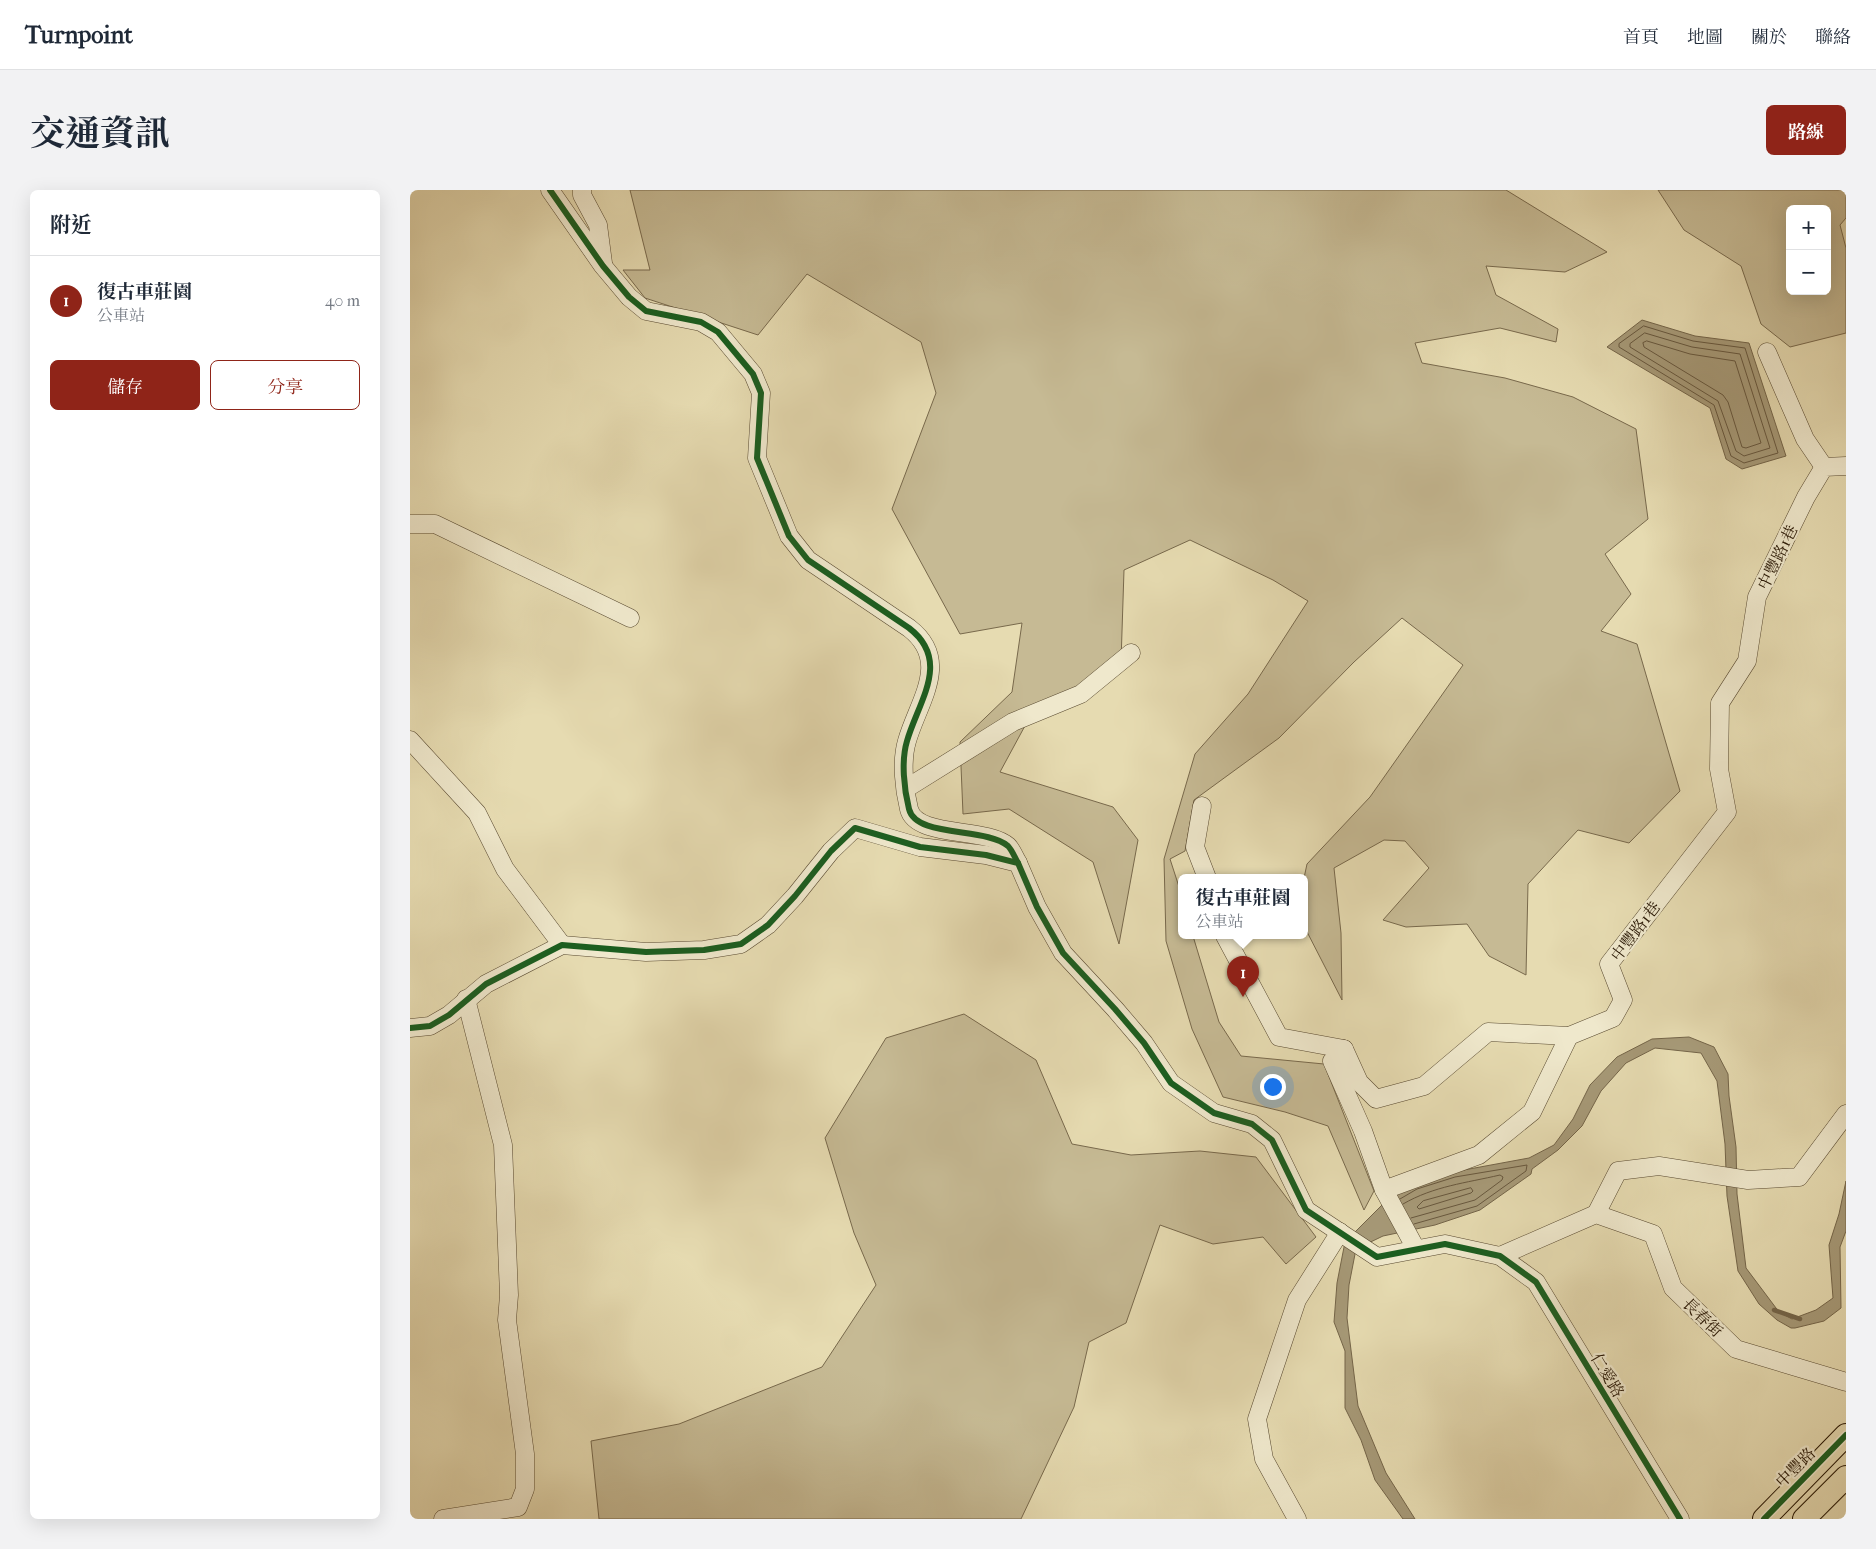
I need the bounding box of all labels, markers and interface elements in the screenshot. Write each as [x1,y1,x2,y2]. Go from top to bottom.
text: Turnpoint [25,21,133,49]
text: 首頁 [1623,27,1659,48]
text: 地圖 [1687,27,1723,48]
text: 關於 [1751,27,1787,48]
text: 聯絡 [1815,27,1851,48]
button: 路線 [1766,105,1846,155]
text: 交通資訊 [30,113,170,154]
map controls [1786,205,1831,295]
button: + [1786,205,1831,250]
text: 附近 [50,213,92,237]
button: − [1786,250,1831,295]
text: 復古車莊園 [97,281,192,303]
text: 1 [63,291,69,310]
text: 40 m [325,291,360,310]
text: 公車站 [97,306,145,325]
button: 儲存 [50,360,200,410]
button: 分享 [210,360,360,410]
street label: 中豐路1巷 [1754,522,1801,593]
popup [1178,874,1308,939]
text: 復古車莊園 [1195,887,1291,909]
street label: 中豐路1巷 [1607,898,1664,965]
text: 公車站 [1195,912,1244,931]
pin: 1 [1227,956,1259,997]
your location [1260,1074,1286,1100]
street label: 長春街 [1679,1294,1727,1341]
street label: 仁愛路 [1587,1350,1628,1401]
street label: 中豐路 [1772,1444,1819,1491]

